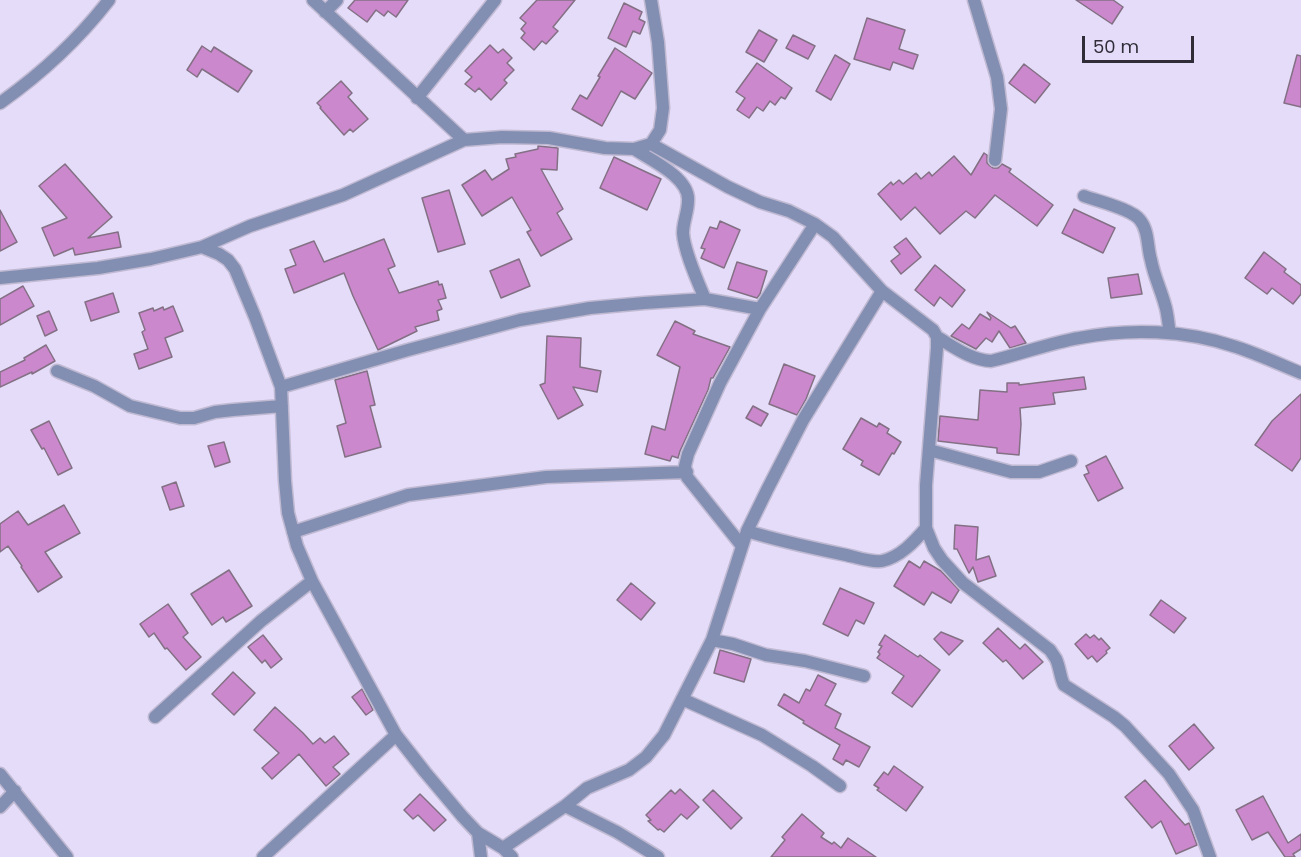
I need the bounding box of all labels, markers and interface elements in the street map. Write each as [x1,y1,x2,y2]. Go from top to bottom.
scale bar [1085,24,1198,62]
text: 50 m [1093,34,1139,59]

